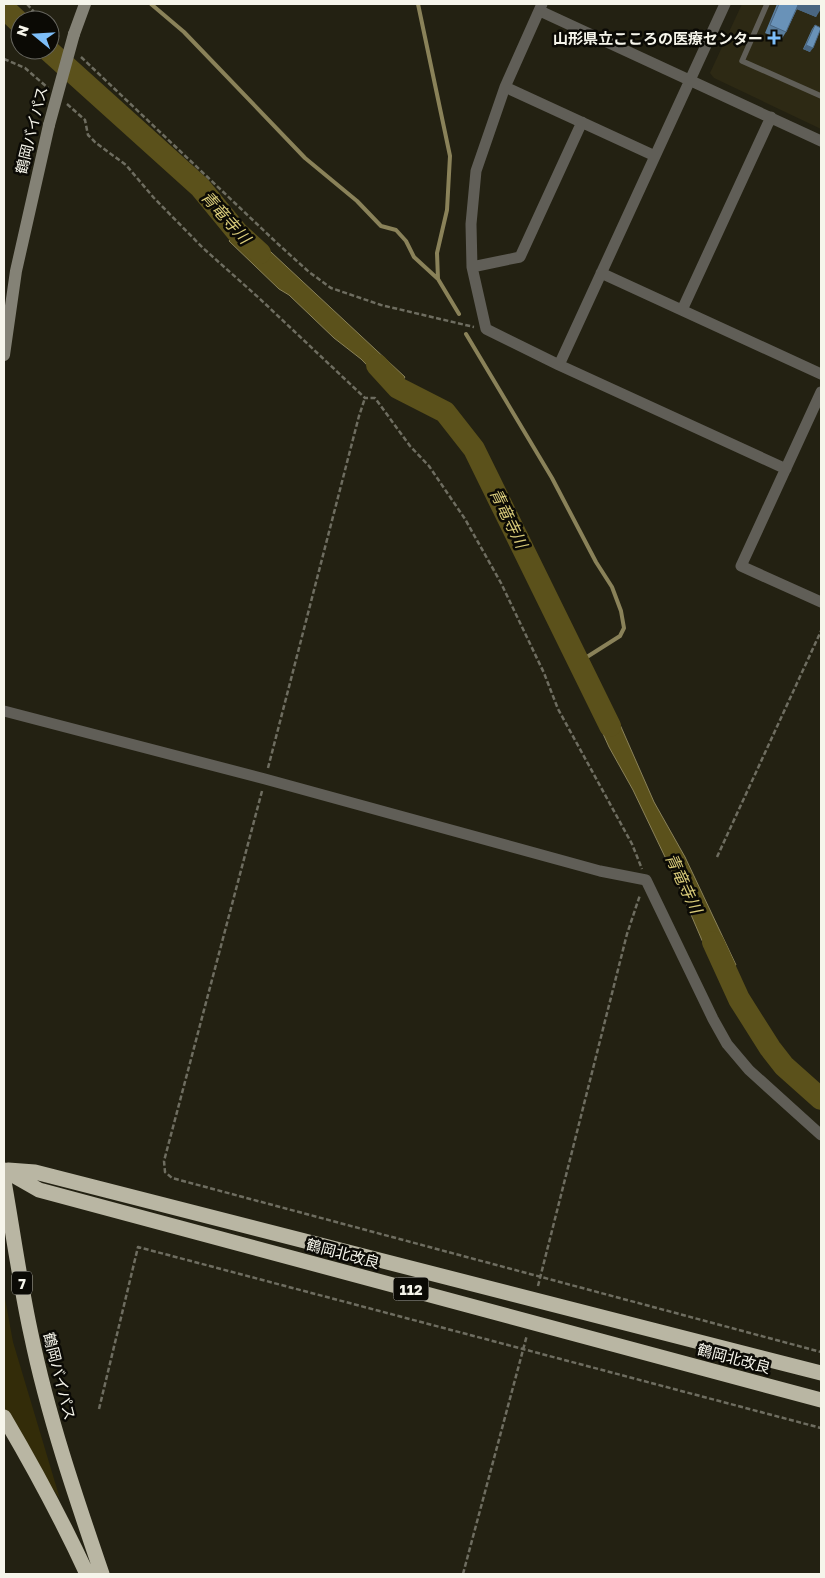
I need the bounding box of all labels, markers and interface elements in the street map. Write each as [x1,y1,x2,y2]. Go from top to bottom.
north arrow [10,10,60,60]
text: N [12,23,32,39]
place label: 山形県立こころの医療センター [553,29,763,47]
marker: 山形県立こころの医療センター [767,31,781,45]
street label: 鶴岡バイパス [11,84,51,176]
water label: 青竜寺川 [197,187,256,249]
water label: 青竜寺川 [486,485,533,553]
water label: 青竜寺川 [661,850,707,918]
street label: 鶴岡北改良 [304,1235,382,1271]
road number: 7 [12,1272,32,1295]
road number: 112 [394,1278,428,1300]
street label: 鶴岡バイパス [40,1330,80,1422]
street label: 鶴岡北改良 [695,1340,773,1376]

